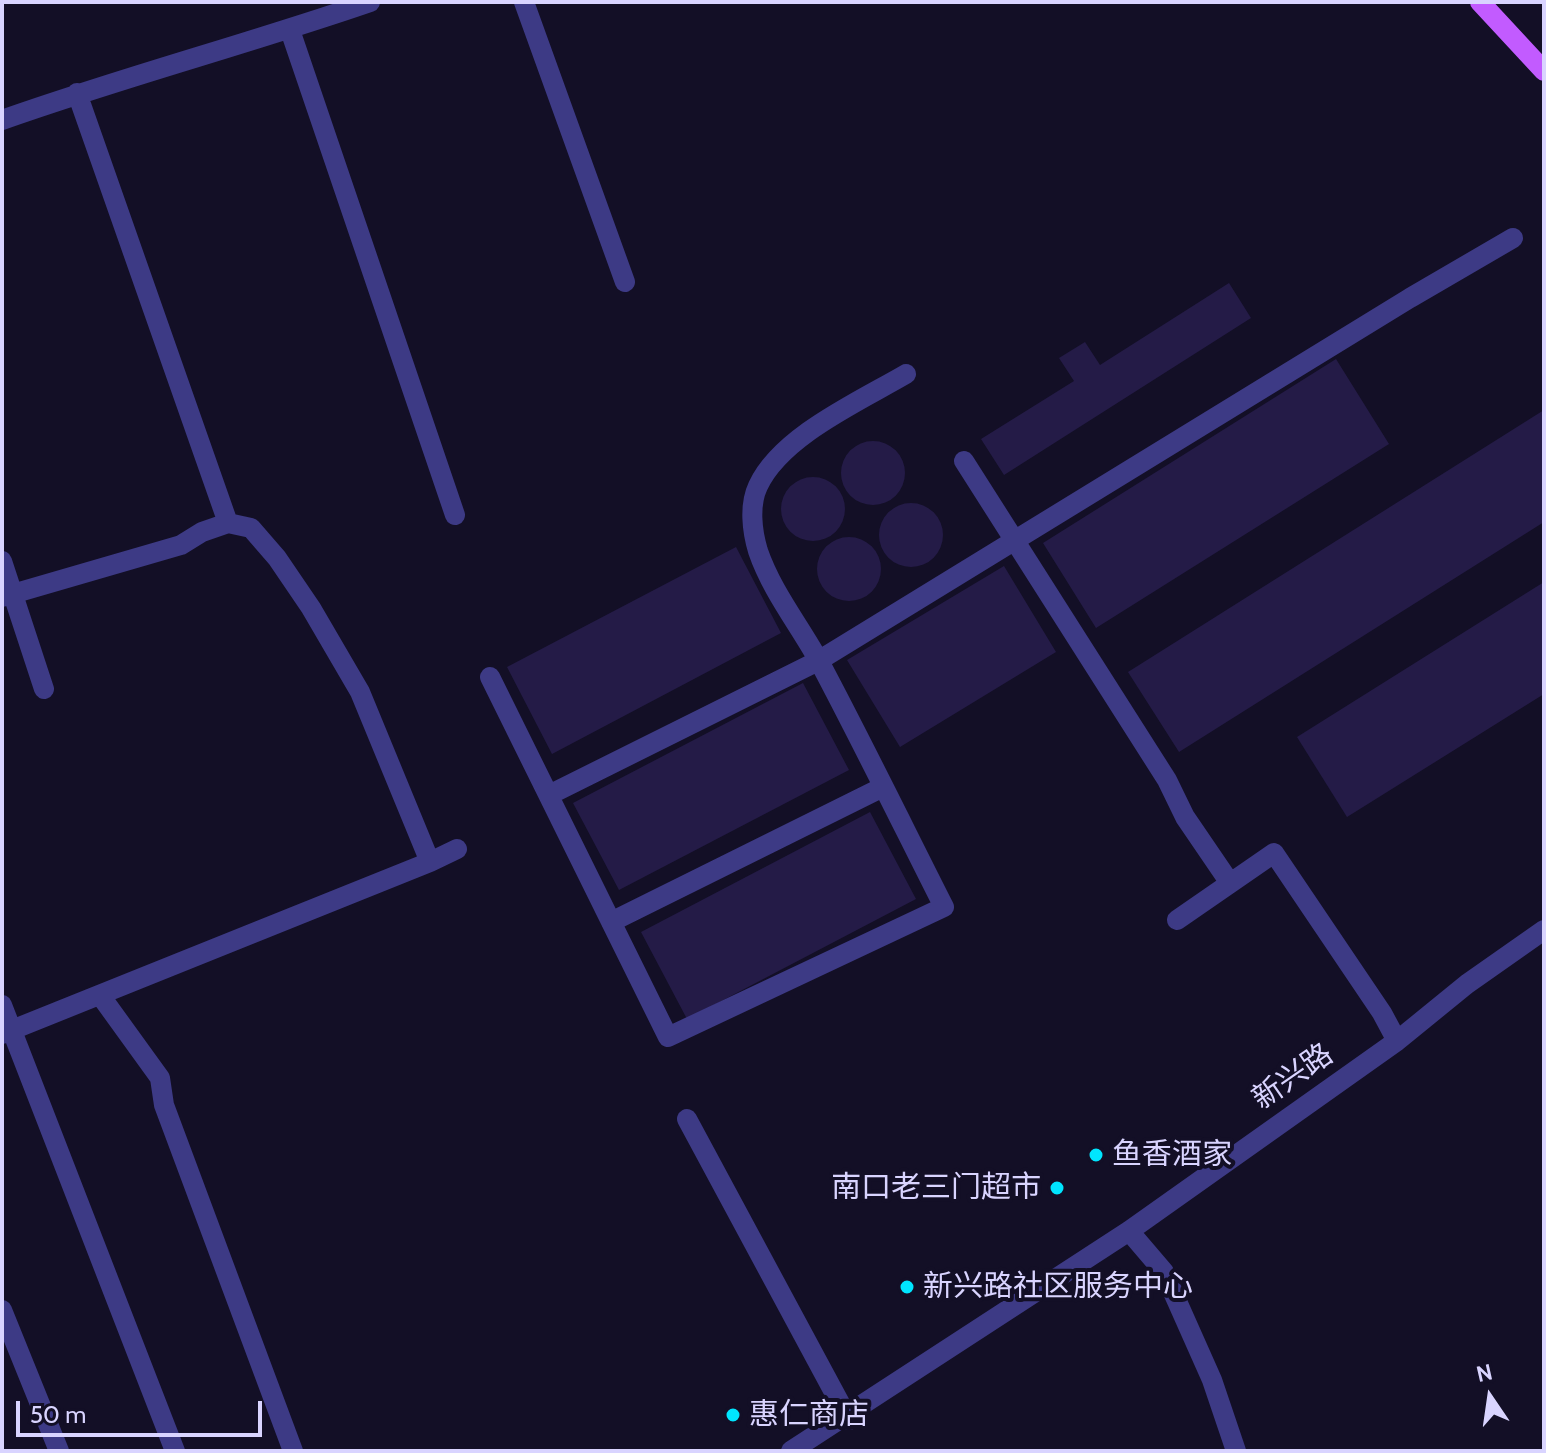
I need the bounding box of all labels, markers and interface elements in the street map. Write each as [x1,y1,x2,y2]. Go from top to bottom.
street label: 新兴路 [1246,1036,1340,1118]
place label: 鱼香酒家 [1112,1137,1232,1173]
marker: 鱼香酒家 [1087,1146,1105,1164]
place label: 南口老三门超市 [831,1170,1041,1206]
marker: 南口老三门超市 [1048,1179,1066,1197]
place label: 新兴路社区服务中心 [923,1269,1193,1305]
marker: 新兴路社区服务中心 [898,1278,916,1296]
north arrow [1450,1357,1530,1437]
text: N [1474,1358,1495,1388]
scale bar [20,1385,266,1435]
place label: 惠仁商店 [749,1397,869,1433]
text: 50 m [30,1400,86,1429]
marker: 惠仁商店 [724,1406,742,1424]

